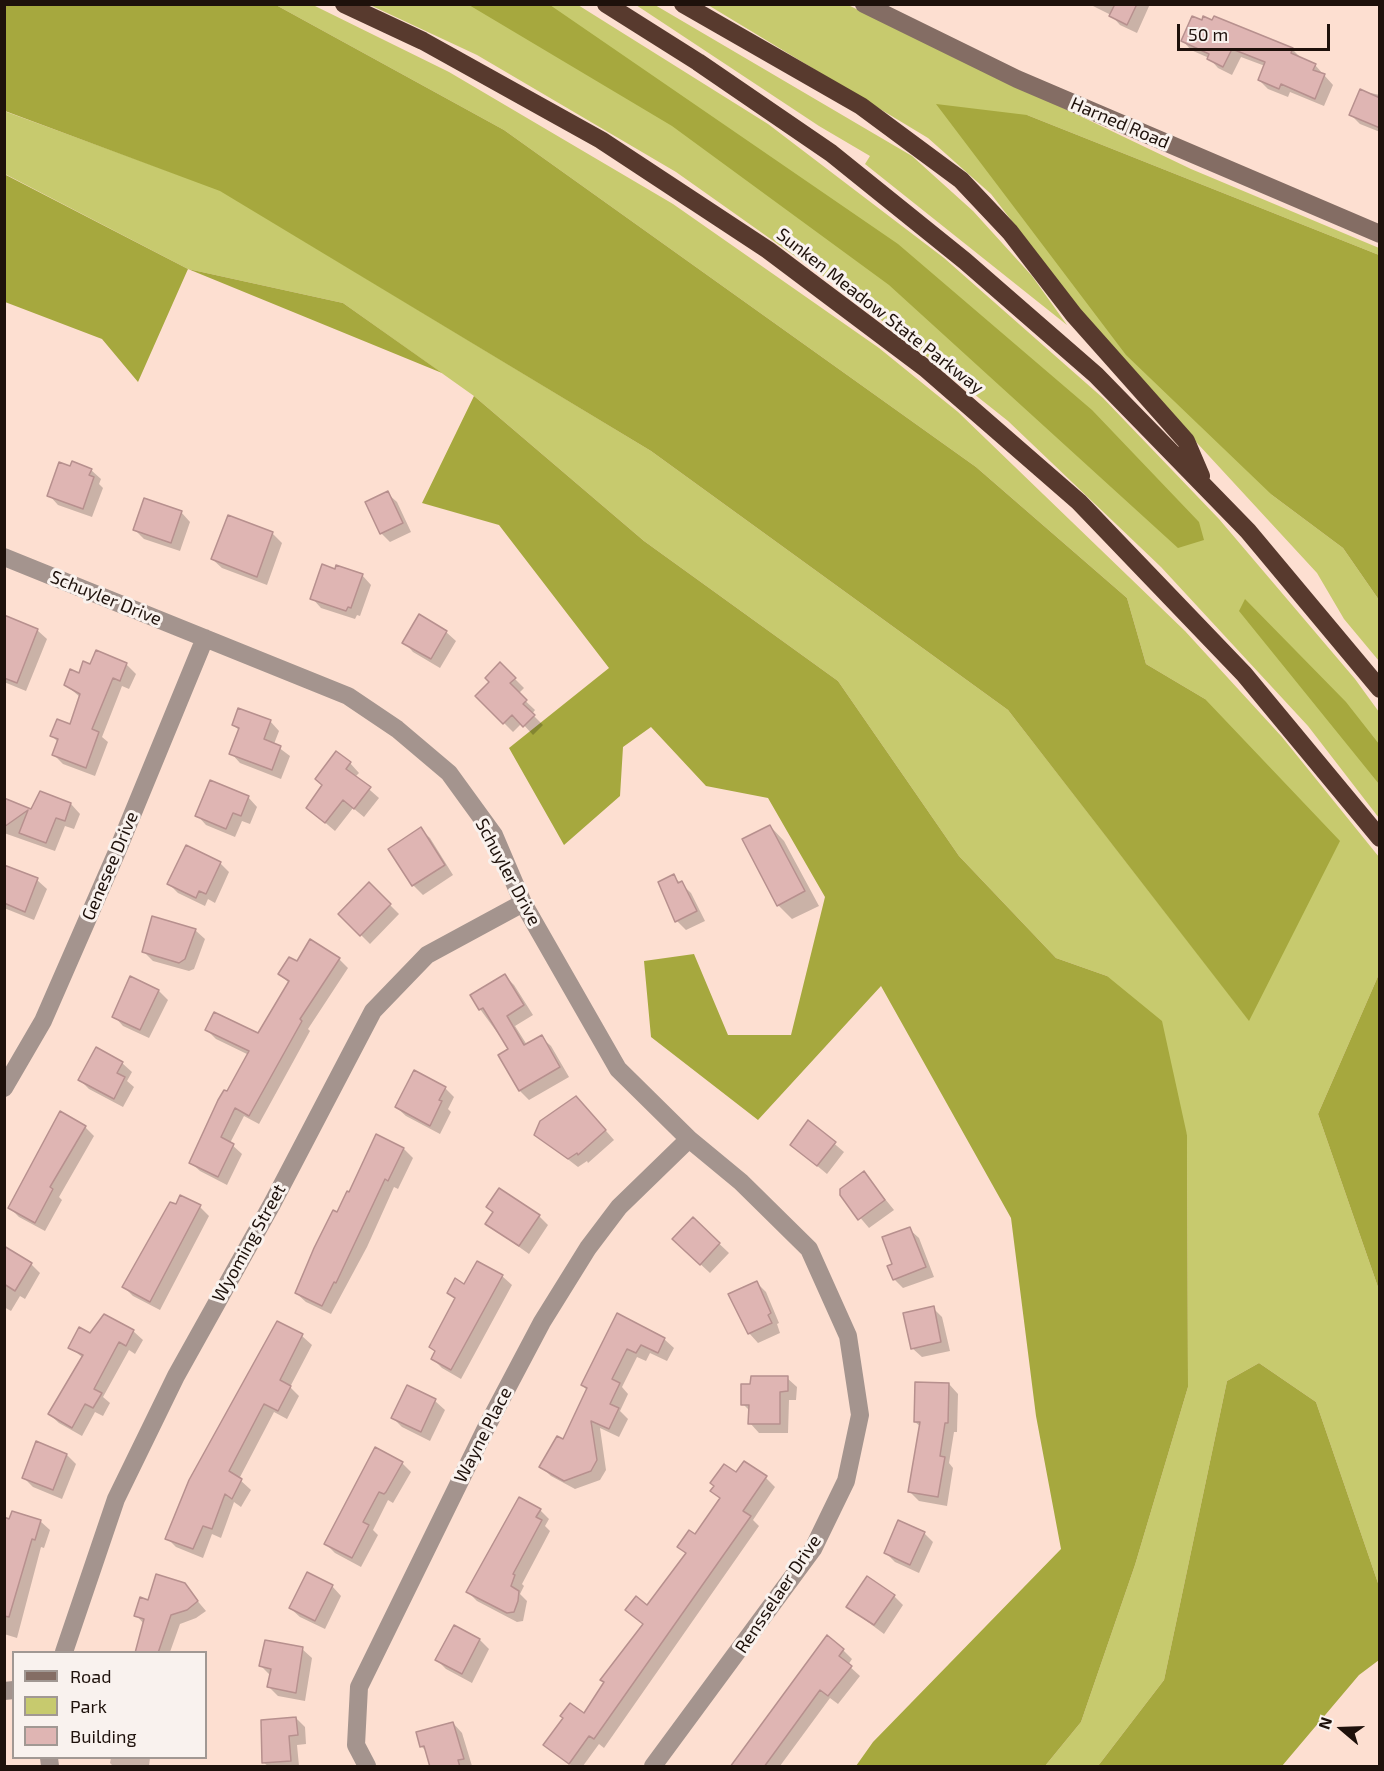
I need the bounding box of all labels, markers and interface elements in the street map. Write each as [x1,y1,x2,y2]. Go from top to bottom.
scale bar [1180,12,1333,50]
text: 50 m [1188,23,1228,45]
street label: Harned Road [1067,93,1173,153]
street label: Sunken Meadow State Parkway [772,223,988,399]
street label: Schuyler Drive [47,566,165,630]
street label: Genesee Drive [77,808,143,924]
street label: Schuyler Drive [471,815,545,929]
street label: Wyoming Street [208,1180,290,1306]
street label: Wayne Place [450,1384,516,1486]
street label: Rensselaer Drive [730,1531,826,1657]
legend [12,1651,207,1759]
text: Road [70,1665,111,1687]
text: Park [70,1695,107,1717]
north arrow [1312,1699,1372,1759]
text: N [1314,1714,1335,1732]
text: Building [70,1725,137,1747]

